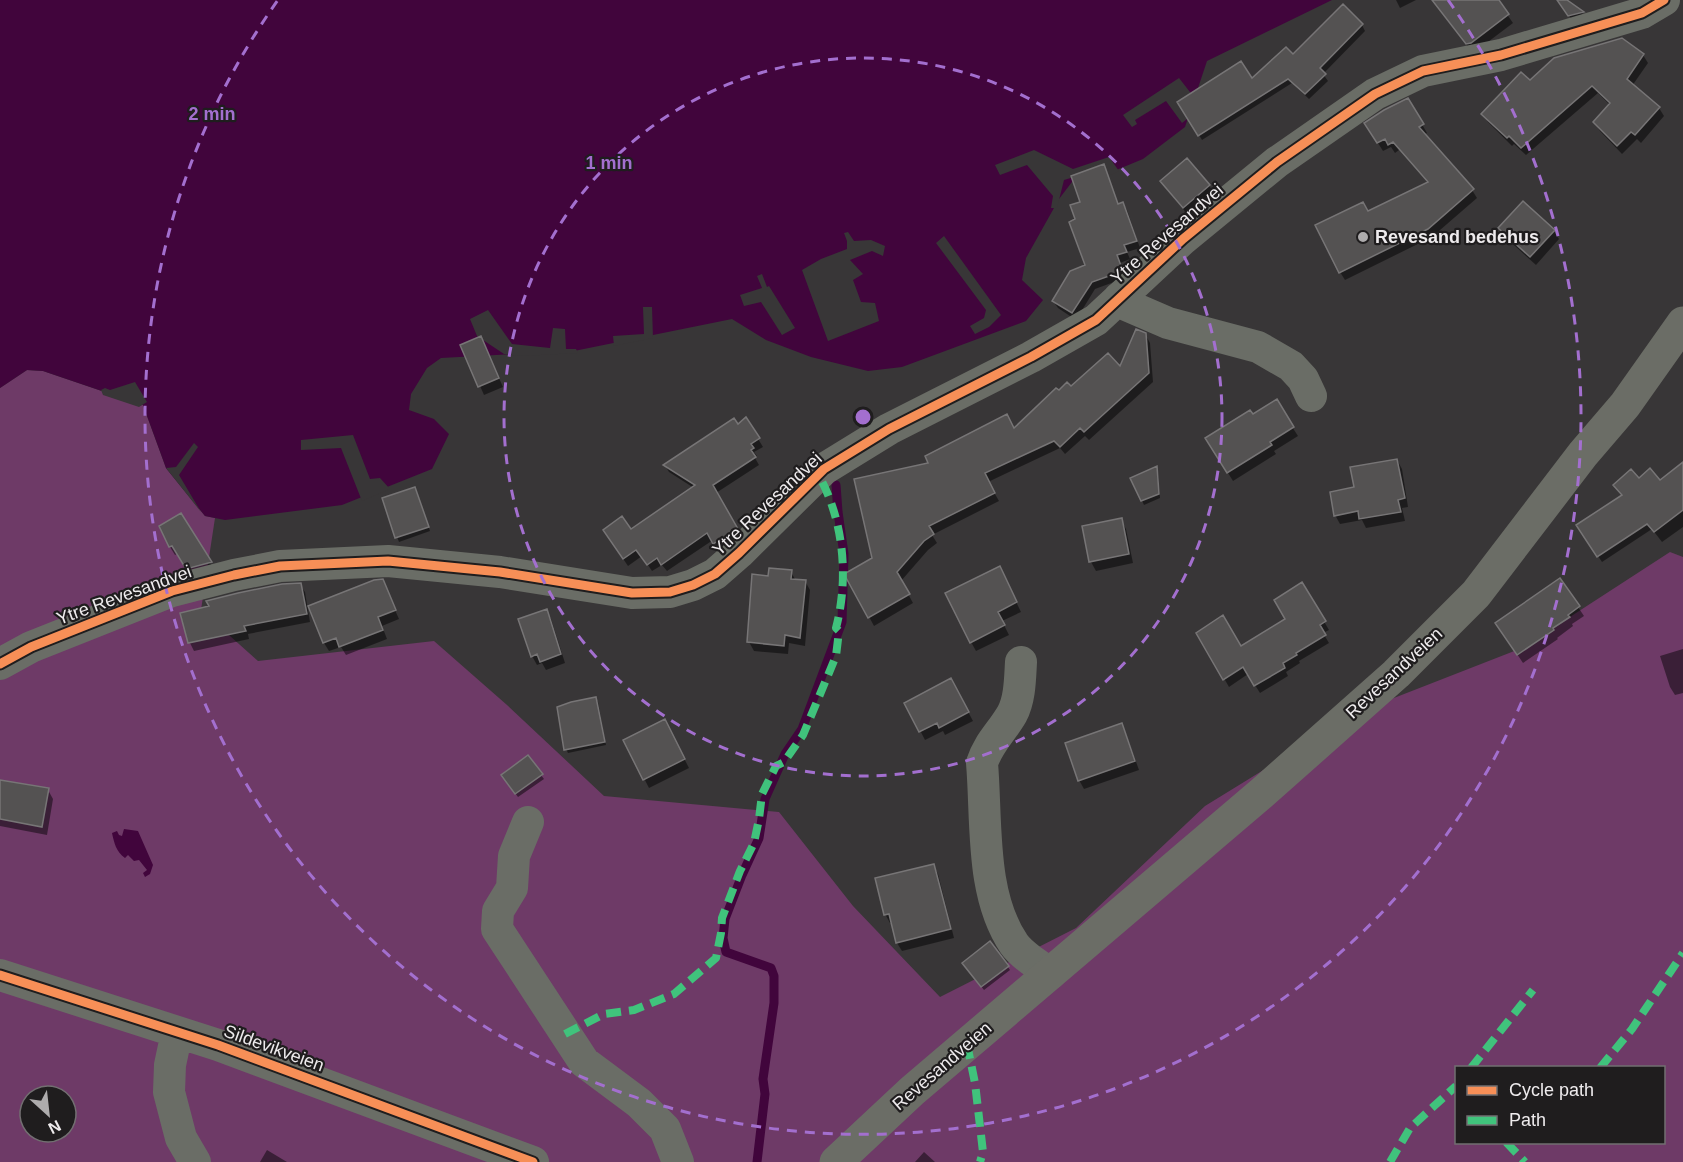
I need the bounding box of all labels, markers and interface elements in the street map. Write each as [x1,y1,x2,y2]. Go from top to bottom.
text: 2 min [188,104,236,124]
text: 1 min [585,153,633,173]
street label: Ytre Revesandvei [1107,180,1227,288]
place label: Revesand bedehus [1375,227,1539,247]
marker: Revesand bedehus [1356,230,1370,244]
centre of rings [853,407,873,427]
street label: Ytre Revesandvei [708,448,826,560]
street label: Ytre Revesandvei [54,561,194,629]
street label: Revesandveien [1342,623,1446,723]
street label: Revesandveien [889,1018,995,1114]
street label: Sildevikveien [221,1021,327,1075]
legend [1455,1066,1665,1144]
text: Cycle path [1509,1080,1594,1100]
north arrow [18,1084,78,1144]
text: Path [1509,1110,1546,1130]
text: N [46,1117,64,1137]

